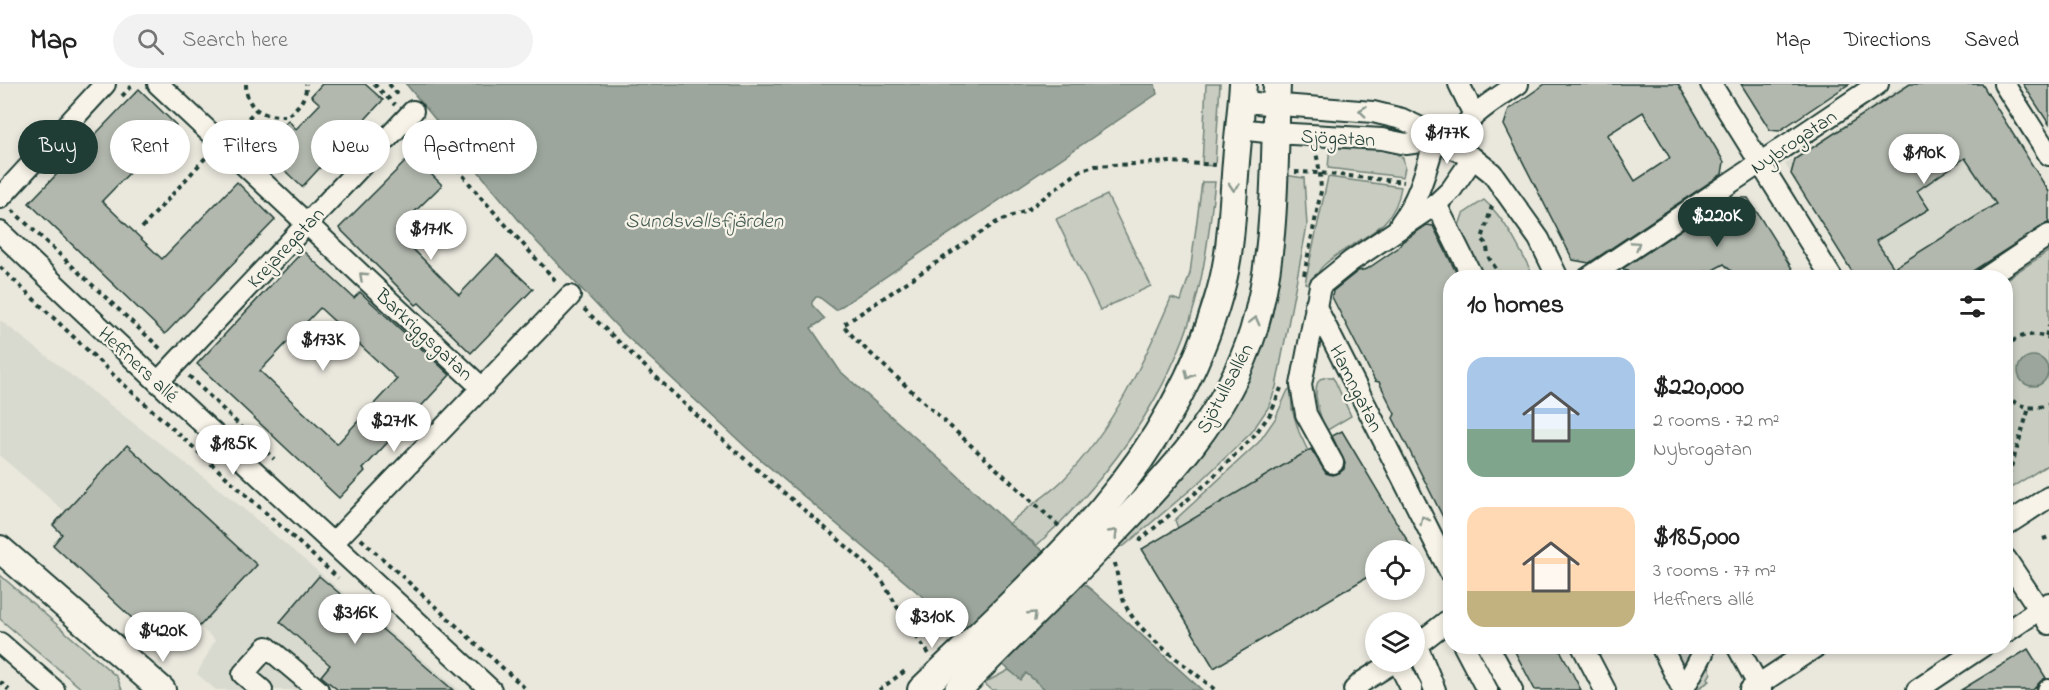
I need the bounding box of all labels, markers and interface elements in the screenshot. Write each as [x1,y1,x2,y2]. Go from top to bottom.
search box [113,14,533,68]
text: Map [30,21,77,62]
icon: search [134,25,167,58]
text: Search here [182,25,288,57]
text: Map [1775,26,1811,56]
text: Directions [1844,26,1931,56]
text: Saved [1964,26,2019,56]
street label: Nybrogatan [1745,103,1844,184]
one-way arrow [1359,105,1368,118]
pin: $177K [1405,114,1489,165]
text: $177K [1425,119,1469,148]
chip: Buy [18,120,98,174]
chip: Rent [110,120,190,174]
chip: Filters [202,120,299,174]
chip: New [311,120,390,174]
chip: Apartment [402,120,537,174]
street label: Sjögatan [1300,123,1376,157]
pin: $190K [1882,134,1966,185]
text: $190K [1903,139,1945,168]
one-way arrow [1227,182,1240,191]
pin: $220K [1675,197,1759,248]
street label: Krejaregatan [241,201,333,297]
text: $220K [1692,202,1742,231]
water label: Sundsvallsfjärden [625,207,784,237]
pin: $171K [389,210,473,261]
text: $171K [410,215,452,244]
one-way arrow [1630,241,1641,252]
one-way arrow [359,272,370,283]
street label: Barkriggsgatan [367,282,479,390]
text: 10 homes [1467,287,1564,325]
icon: filters [1956,290,1989,323]
one-way arrow [1248,316,1261,326]
street label: Heffners allé [90,321,184,411]
pin: $173K [281,321,365,372]
text: $173K [301,326,345,355]
street label: Sjötullsallén [1190,339,1262,440]
street label: Hamngatan [1319,340,1389,439]
one-way arrow [1185,369,1197,380]
text: $220,000 [1653,369,1744,407]
icon: home [1515,381,1587,453]
pin: $271K [352,402,436,453]
text: $271K [371,407,417,436]
text: 2 rooms · 72 m² [1653,407,1780,436]
pin: $185K [191,425,275,476]
text: $185K [209,430,257,459]
text: Nybrogatan [1653,436,1752,465]
one-way arrow [1420,516,1431,526]
text: $185,000 [1653,519,1740,557]
one-way arrow [1107,529,1118,539]
icon: home [1515,531,1587,603]
map controls [1365,540,1425,672]
button: locate [1365,540,1425,600]
text: 3 rooms · 77 m² [1653,557,1776,586]
text: Heffners allé [1653,586,1754,615]
pin: $316K [313,594,397,645]
pin: $310K [890,598,974,649]
text: $316K [332,599,378,628]
text: $310K [909,603,955,632]
one-way arrow [1025,611,1036,622]
pin: $420K [121,612,205,663]
button: layers [1365,612,1425,672]
text: $420K [139,617,187,646]

